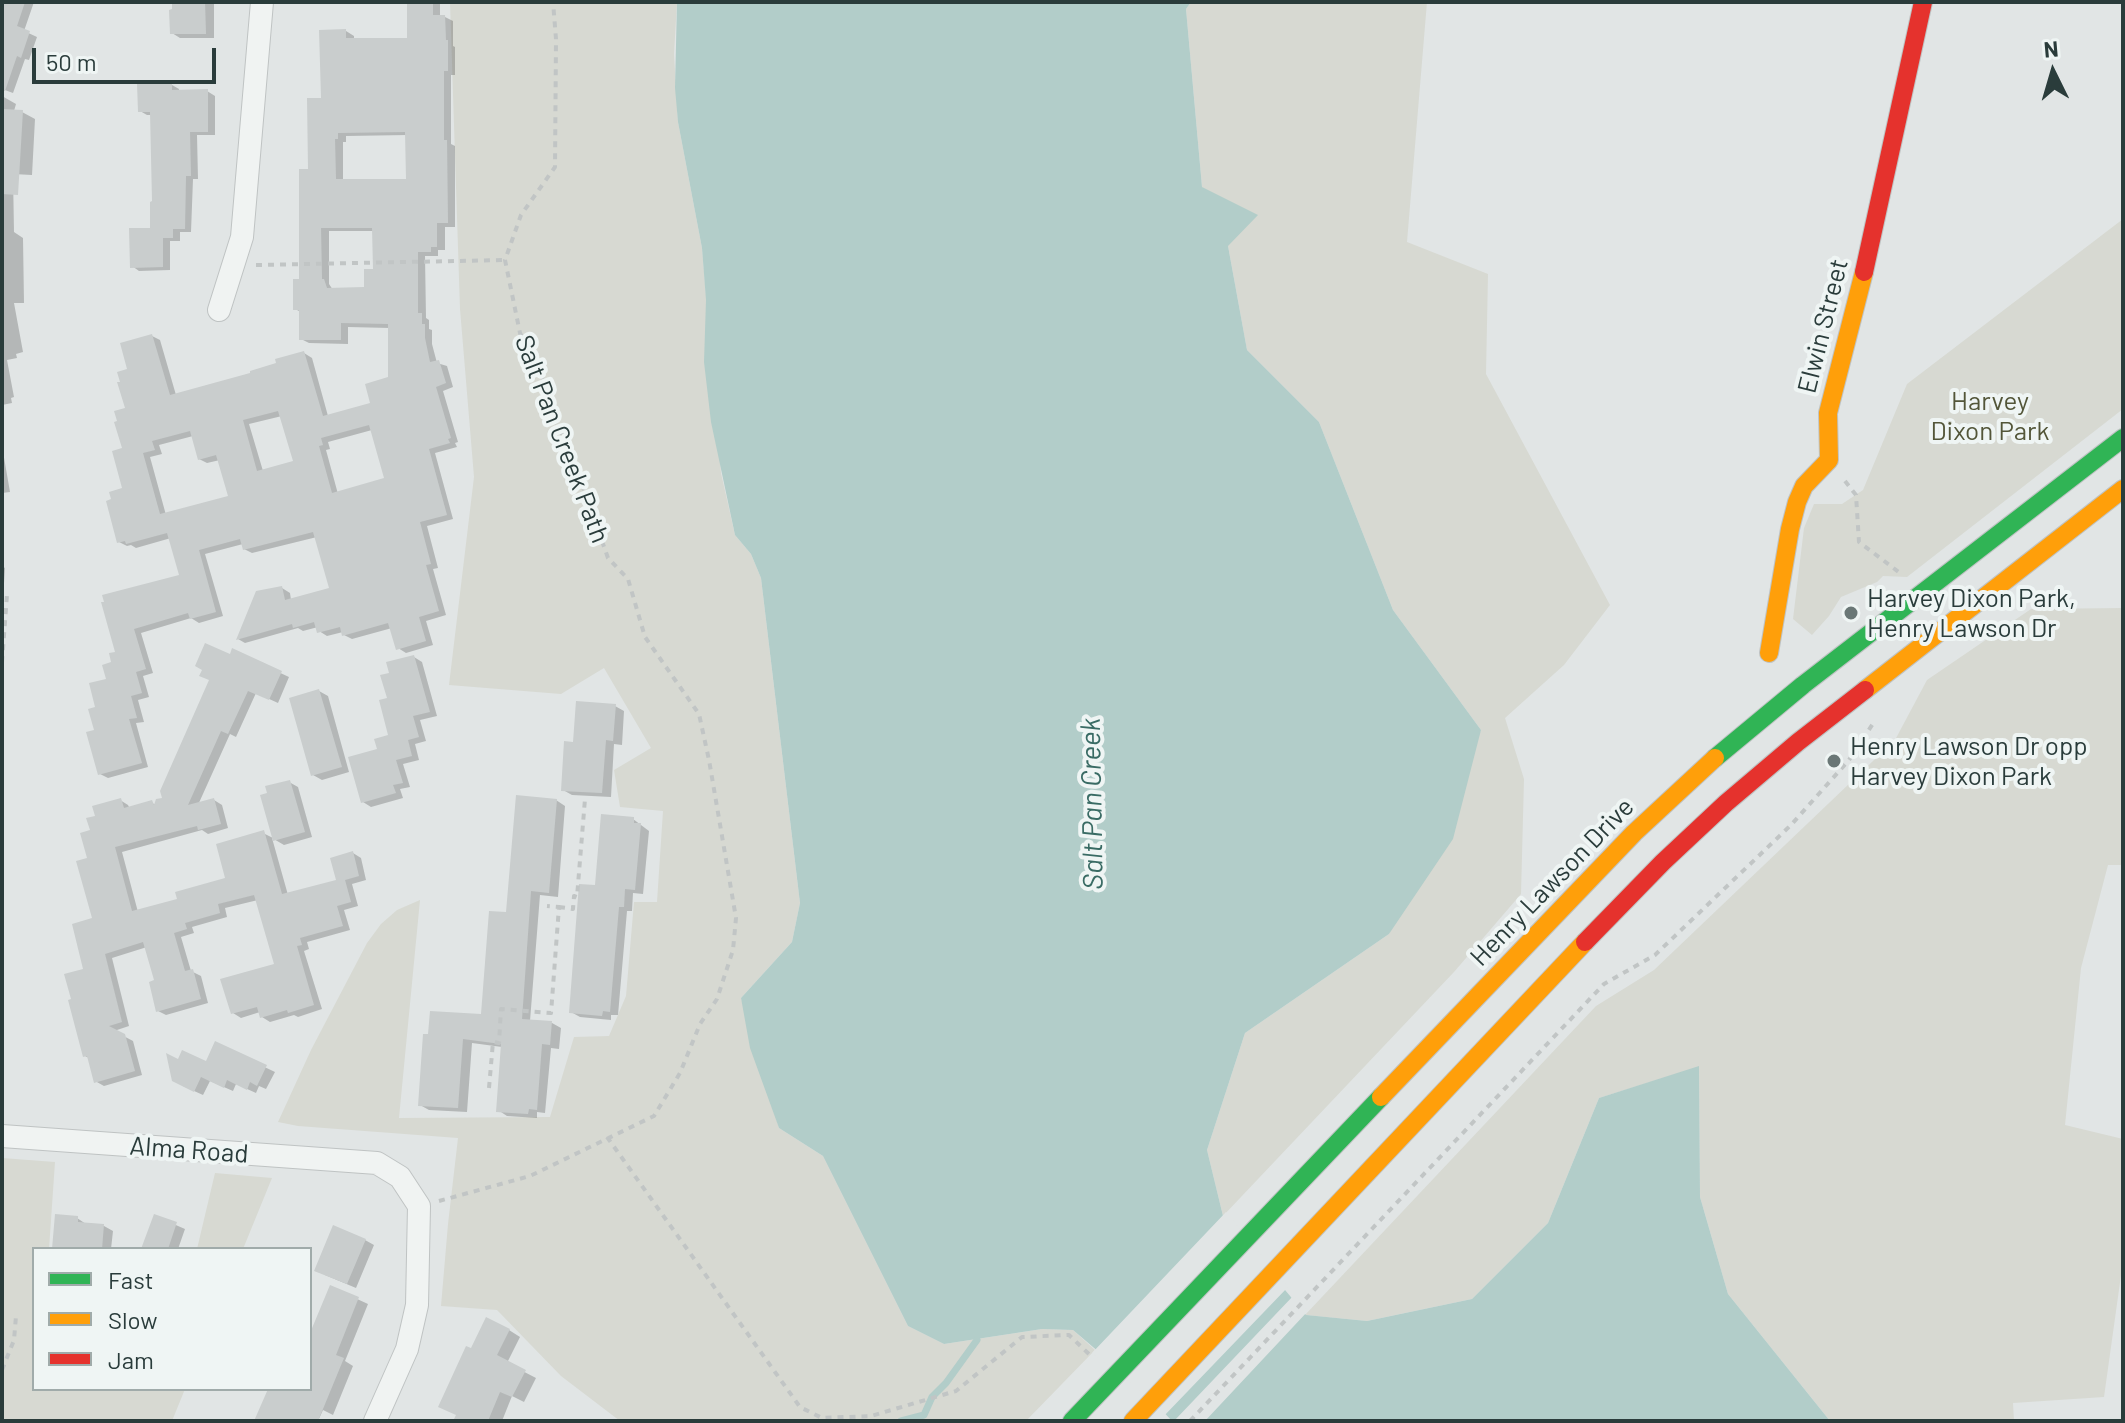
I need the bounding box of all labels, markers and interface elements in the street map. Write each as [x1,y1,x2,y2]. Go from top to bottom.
scale bar [36,32,220,82]
north arrow [2013,32,2093,112]
text: N [2042,35,2059,62]
text: 50 m [46,47,97,76]
street label: Elwin Street [1791,256,1855,396]
street label: Salt Pan Creek Path [508,331,616,547]
park label: Harvey Dixon Park [1930,385,2050,446]
place label: Harvey Dixon Park, Henry Lawson Dr [1867,582,2076,644]
marker: Harvey Dixon Park, Henry Lawson Dr [1842,604,1860,622]
water label: Salt Pan Creek [1074,718,1110,890]
place label: Henry Lawson Dr opp Harvey Dixon Park [1850,730,2088,792]
marker: Henry Lawson Dr opp Harvey Dixon Park [1825,752,1843,770]
street label: Henry Lawson Drive [1464,791,1640,973]
street label: Alma Road [128,1130,250,1170]
legend [32,1247,312,1391]
text: Fast [108,1265,153,1294]
text: Slow [108,1305,157,1334]
text: Jam [108,1345,154,1374]

